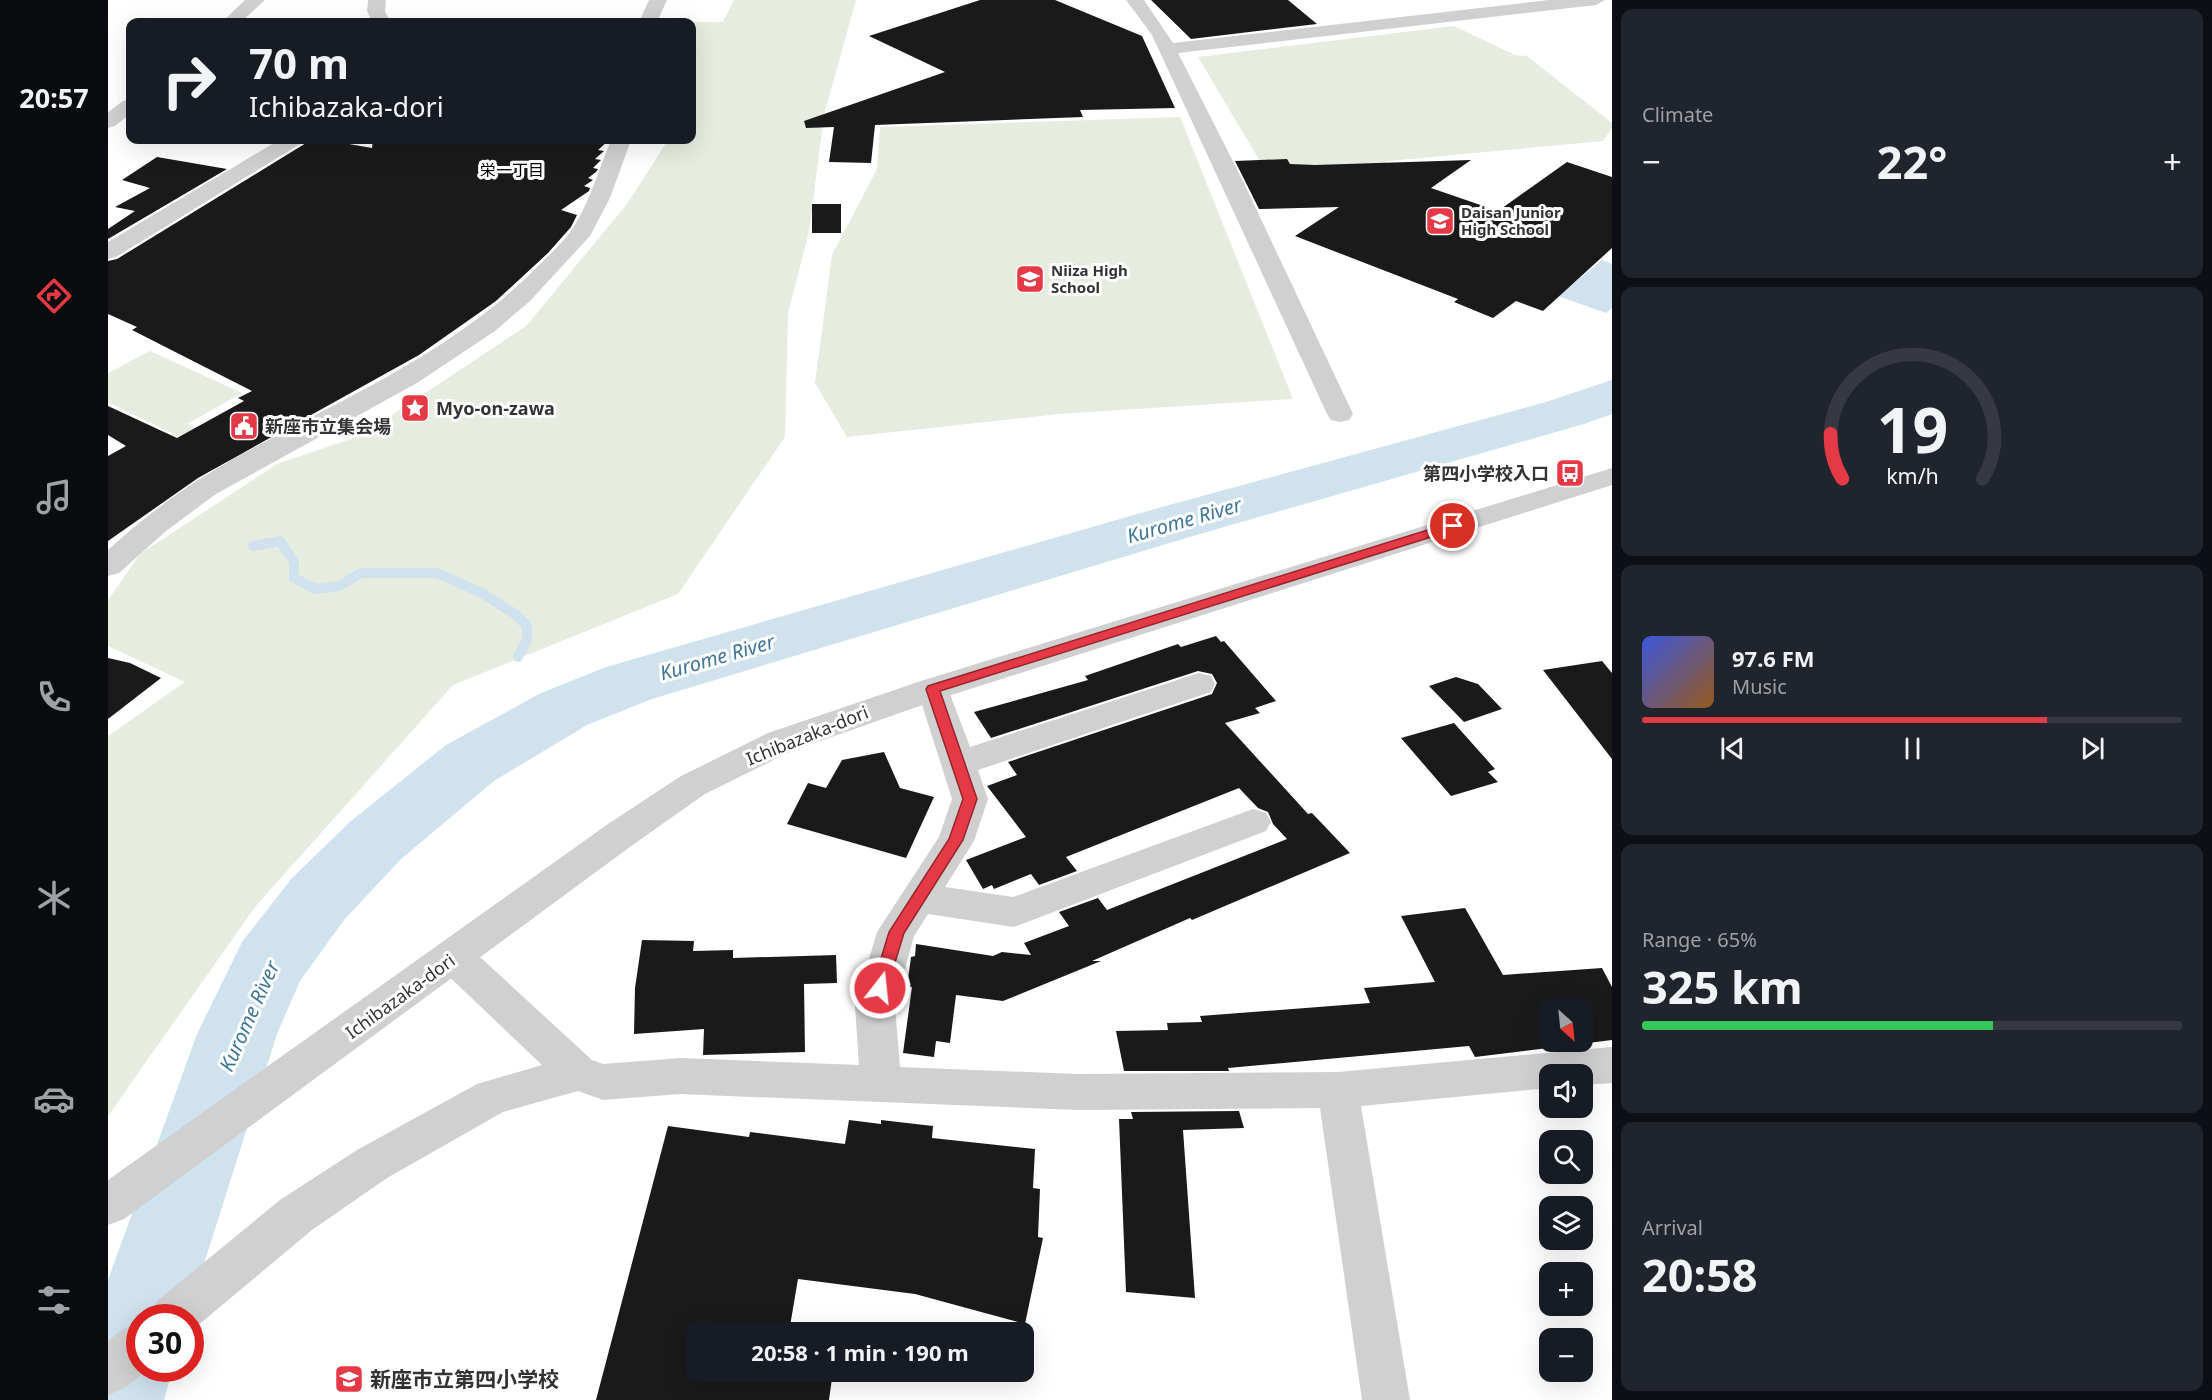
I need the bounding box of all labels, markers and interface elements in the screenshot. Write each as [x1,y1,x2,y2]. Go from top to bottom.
text: 70 m [249,34,349,91]
icon: right [150,42,228,120]
text: 20:57 [19,79,89,116]
text: Ichibazaka-dori [249,88,444,125]
text: Climate [1642,101,1713,128]
text: 22° [1877,131,1947,192]
text: − [1642,139,1661,184]
text: + [2163,139,2182,184]
district label: 栄一丁目 [480,159,544,181]
place label: Daisan Junior High School [1461,202,1561,239]
school or university icon: Daisan Junior High School [1424,205,1456,237]
place label: Niiza High School [1051,260,1128,297]
school or university icon: Niiza High School [1014,263,1046,295]
icon: directions [33,275,75,317]
text: 19 [1876,386,1948,471]
place icon: Myo-on-zawa [399,392,431,424]
place label: Myo-on-zawa [436,396,555,420]
public building icon: 新座市立集会場 [228,410,260,442]
place label: 新座市立集会場 [265,414,391,438]
bus stop icon: 第四小学校入口 [1554,457,1586,489]
place label: 第四小学校入口 [1423,461,1549,485]
text: km/h [1886,461,1938,490]
icon: music [33,476,75,518]
water label: Kurome River [1123,490,1246,549]
pin [1427,500,1478,551]
icon: arrive [1436,509,1469,542]
water label: Kurome River [656,627,779,686]
text: 97.6 FM [1732,643,1814,673]
text: Music [1732,673,1787,700]
icon: phone [33,676,75,718]
street label: Ichibazaka-dori [742,700,872,770]
icon: previous [1716,732,1749,765]
icon: pause [1896,732,1929,765]
icon: next [2076,732,2109,765]
icon: climate [33,877,75,919]
text: Range · 65% [1642,926,1757,953]
street label: Ichibazaka-dori [340,948,460,1044]
water label: Kurome River [213,956,286,1075]
position arrow [848,956,912,1020]
text: 325 km [1642,956,1803,1017]
north arrow [1539,998,1593,1052]
map controls [1539,998,1593,1382]
button: sound [1539,1064,1593,1118]
icon: car [33,1078,75,1120]
button: search [1539,1130,1593,1184]
button: layers [1539,1196,1593,1250]
text: Arrival [1642,1214,1703,1241]
text: 20:58 [1642,1244,1758,1305]
button: + [1539,1262,1593,1316]
icon: filters [33,1279,75,1321]
speed limit sign: 30 [126,1304,204,1382]
button: − [1539,1328,1593,1382]
text: 20:58 · 1 min · 190 m [751,1337,969,1367]
school or university icon: 新座市立第四小学校 [333,1363,365,1395]
place label: 新座市立第四小学校 [370,1365,559,1393]

